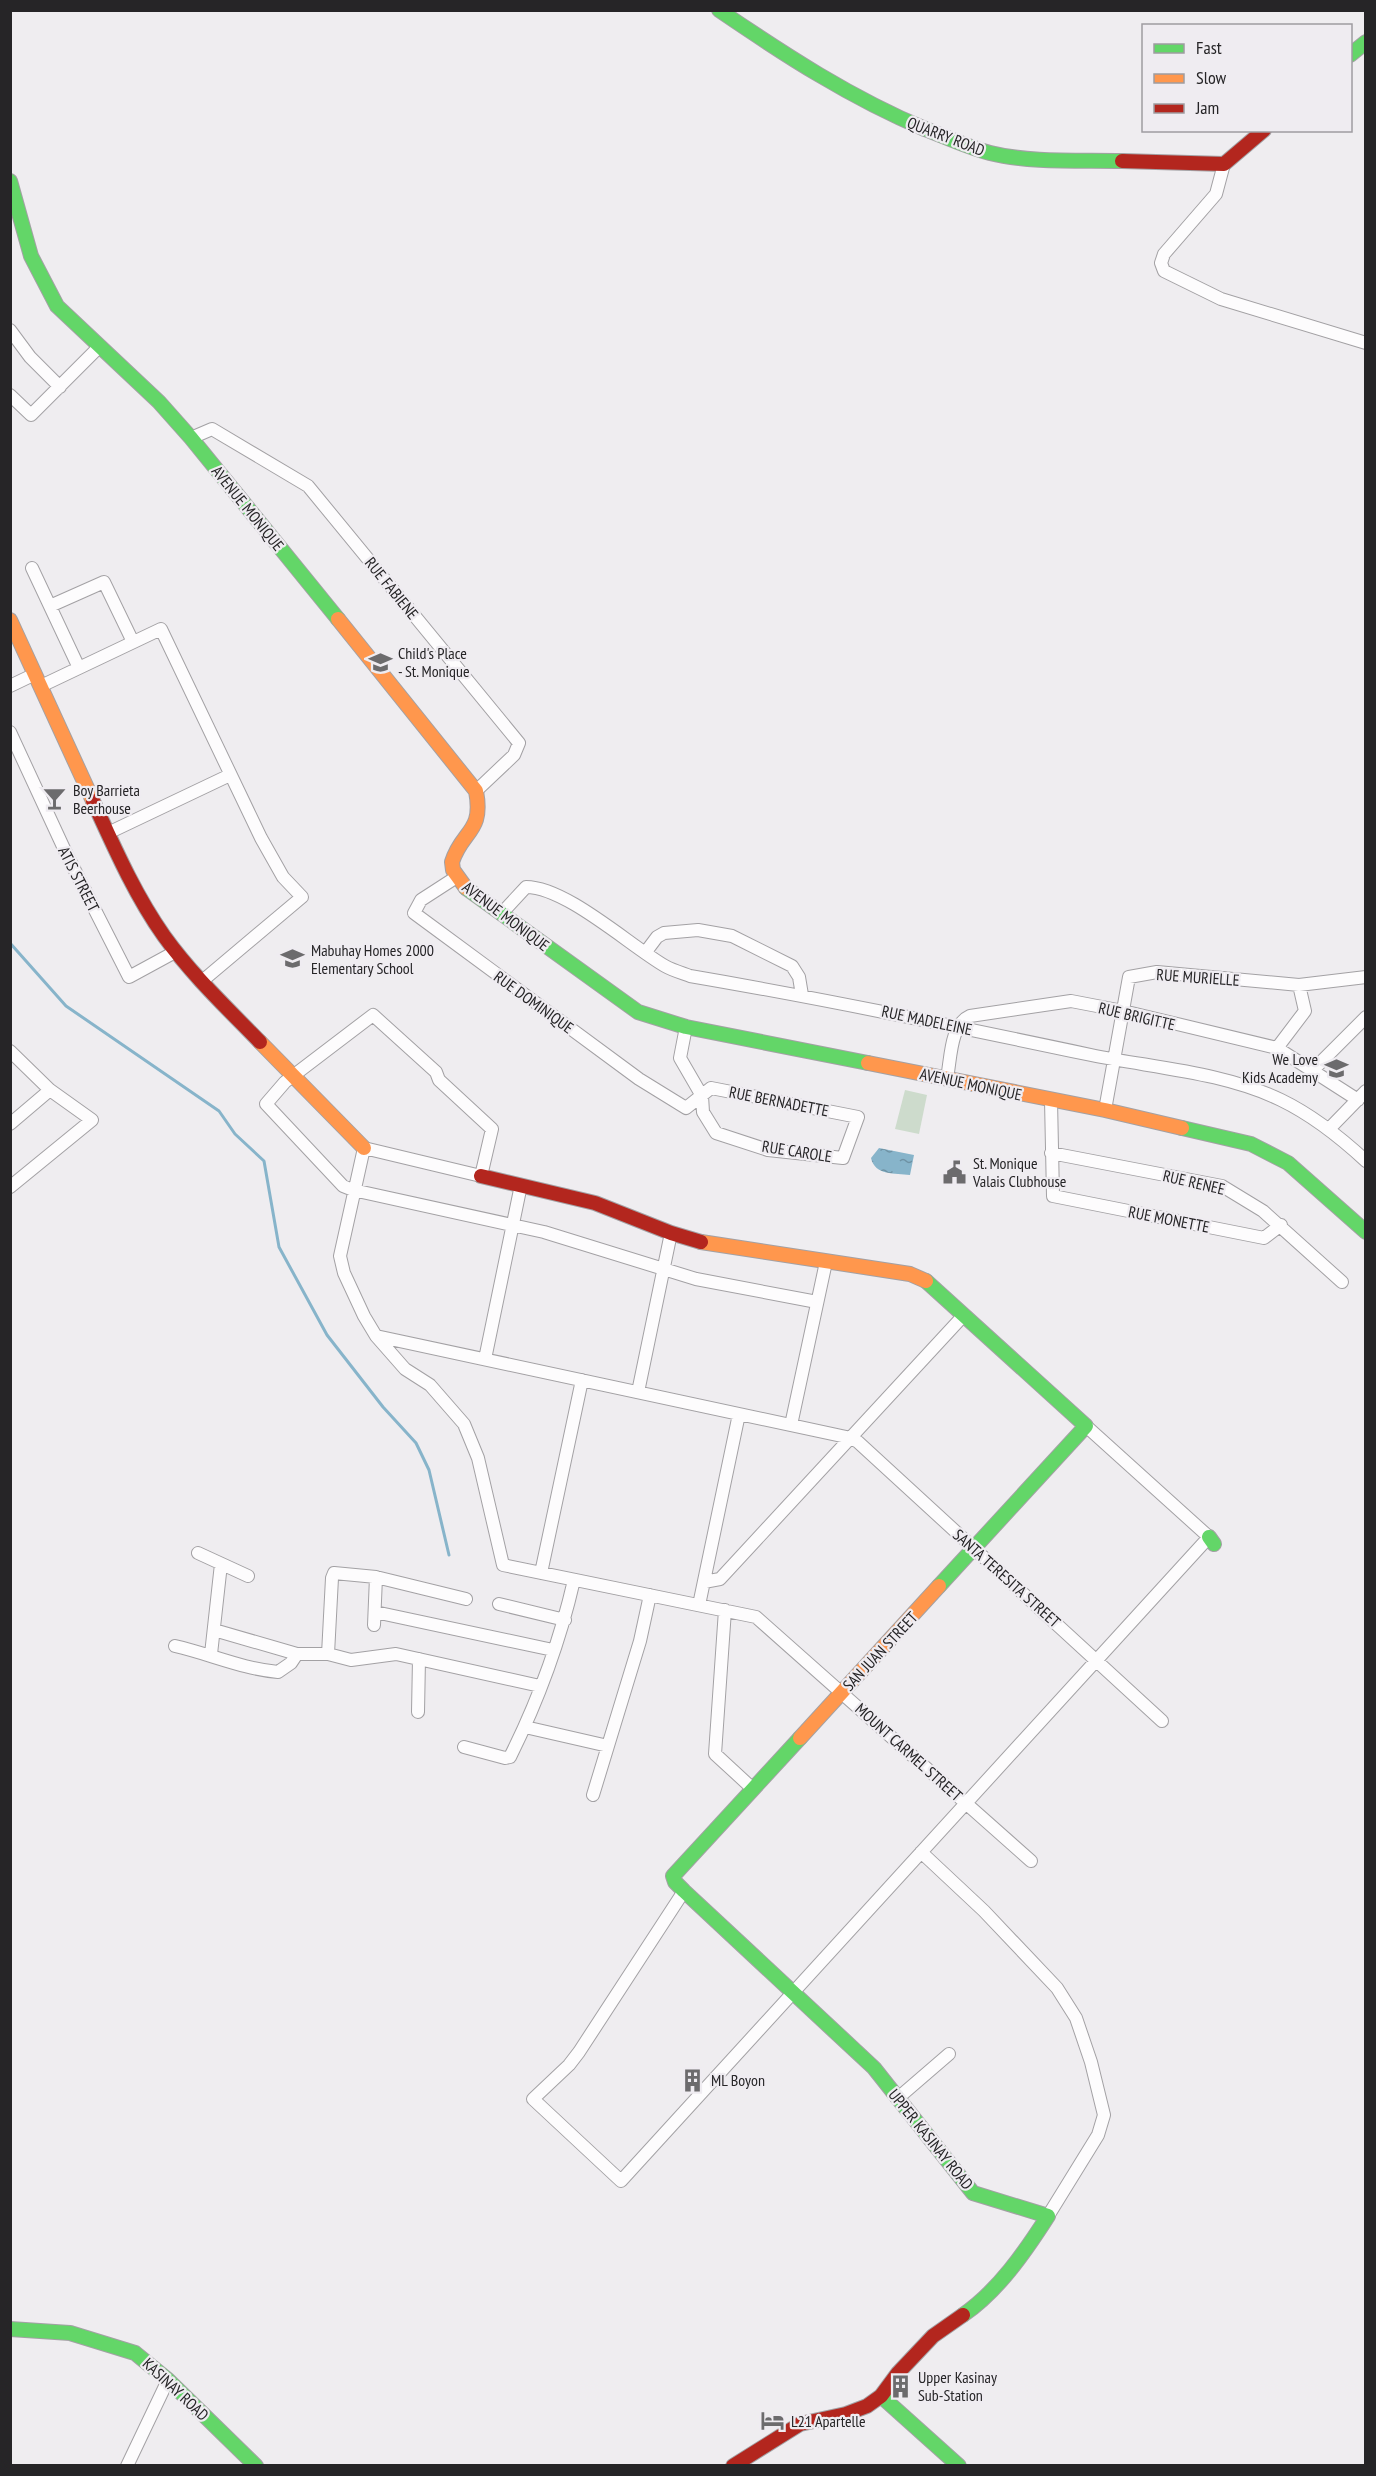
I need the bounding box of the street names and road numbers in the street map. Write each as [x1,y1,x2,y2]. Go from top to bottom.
street label: QUARRY ROAD [904,112,988,160]
street label: AVENUE MONIQUE [208,461,288,555]
street label: RUE FABIENE [361,553,423,623]
street label: ATIS STREET [54,843,104,915]
street label: AVENUE MONIQUE [459,877,554,955]
street label: RUE MURIELLE [1156,964,1240,990]
street label: RUE DOMINIQUE [490,966,578,1038]
street label: RUE BRIGITTE [1097,997,1178,1035]
street label: RUE MADELEINE [880,1001,974,1039]
street label: AVENUE MONIQUE [918,1063,1024,1105]
street label: RUE BERNADETTE [727,1082,831,1121]
street label: RUE CAROLE [761,1136,833,1166]
street label: RUE RENEE [1161,1165,1227,1199]
street label: RUE MONETTE [1127,1201,1211,1237]
street label: SANTA TERESITA STREET [949,1524,1065,1632]
street label: SAN JUAN STREET [838,1607,922,1695]
street label: MOUNT CARMEL STREET [851,1699,967,1805]
street label: UPPER KASINAY ROAD [884,2085,978,2193]
street label: KASINAY ROAD [139,2353,213,2425]

